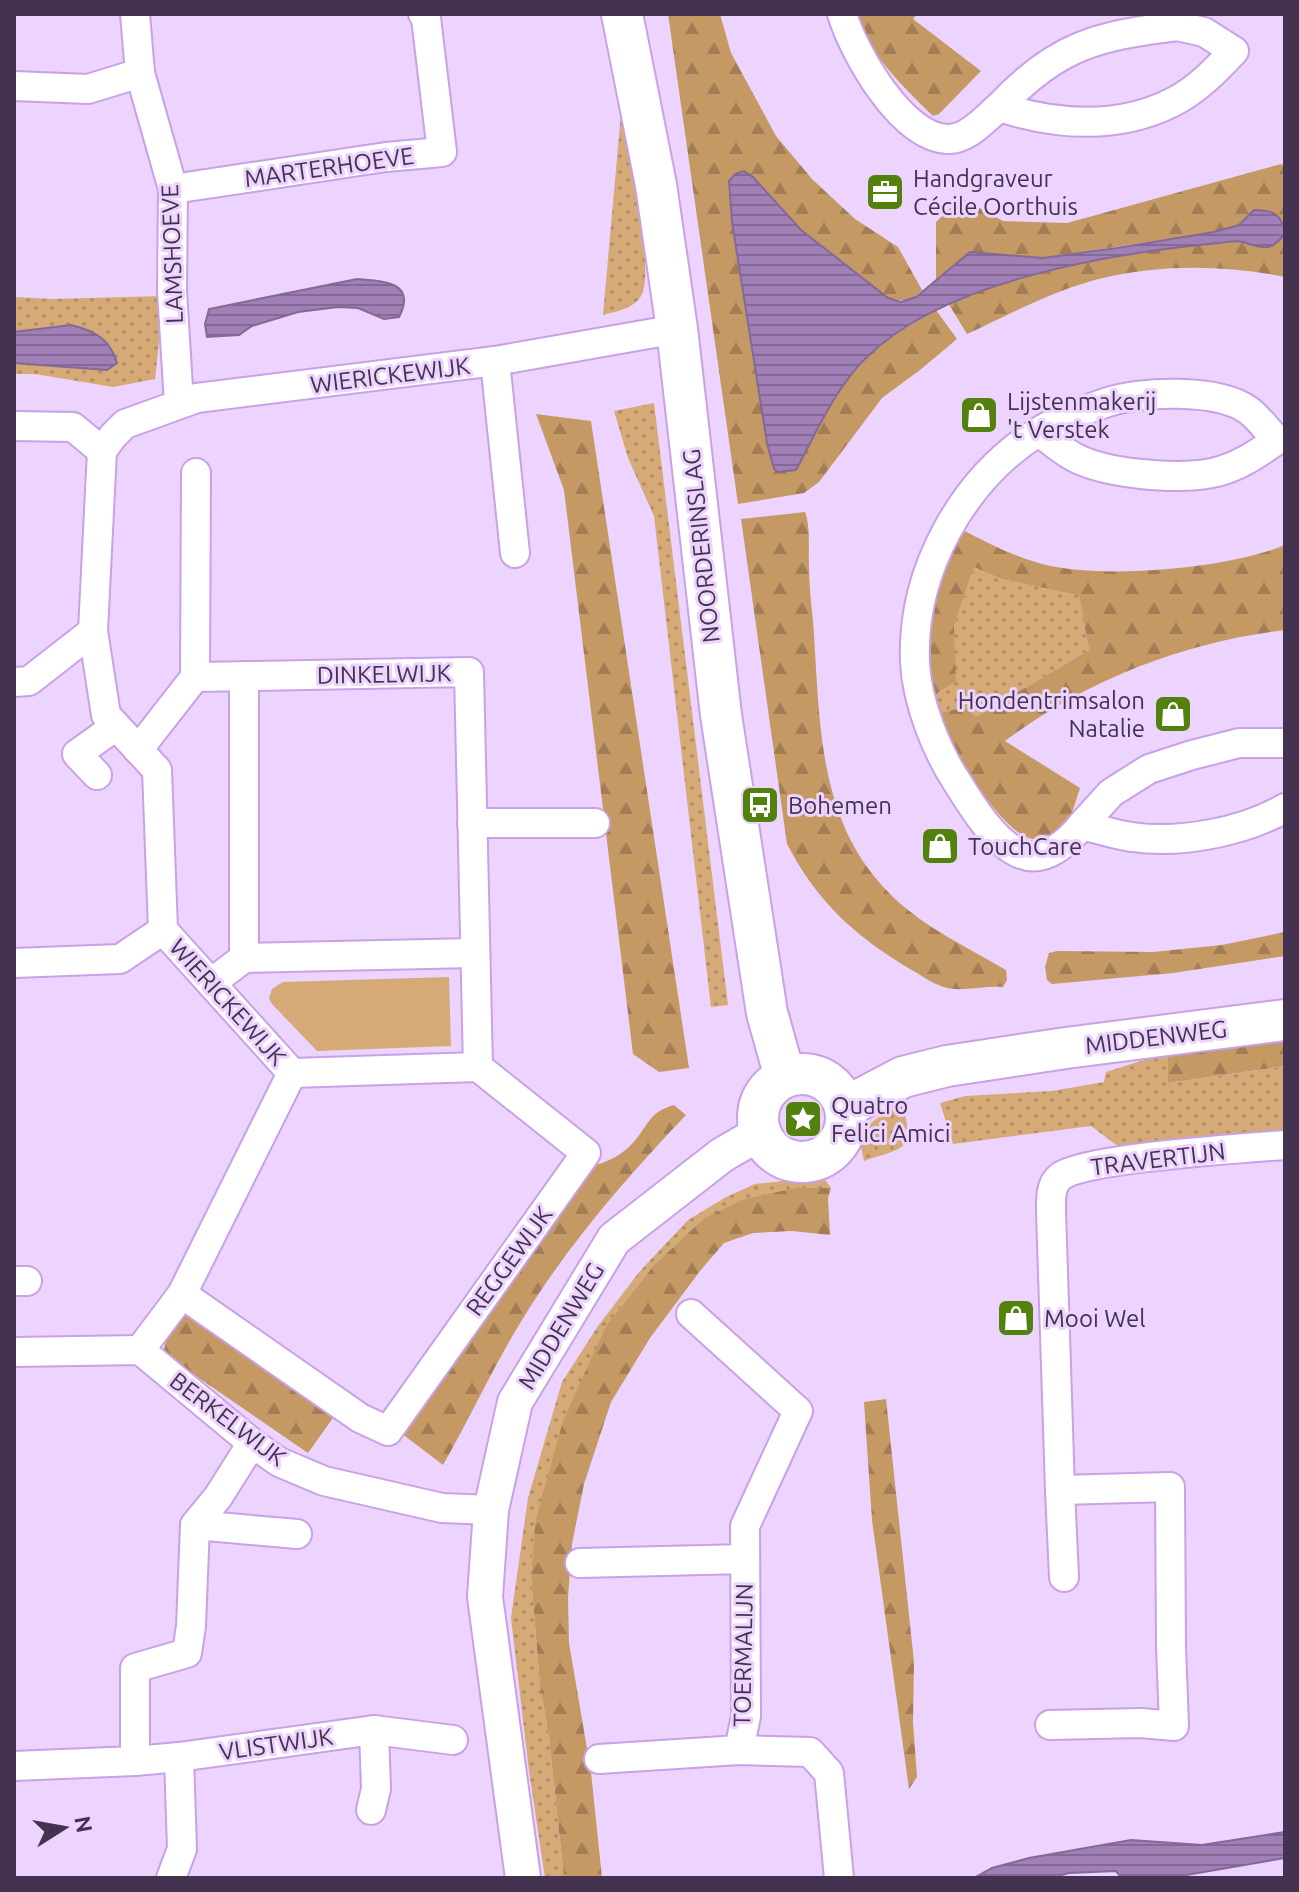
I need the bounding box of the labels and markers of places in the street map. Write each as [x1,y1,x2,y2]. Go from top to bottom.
place label: Handgraveur Cécile Oorthuis [913,165,1078,220]
office icon: Handgraveur Cécile Oorthuis [864,171,906,213]
place label: Lijstenmakerij 't Verstek [1007,388,1156,443]
shop icon: Lijstenmakerij 't Verstek [958,394,1000,436]
place label: Hondentrimsalon Natalie [958,687,1145,742]
shop icon: Hondentrimsalon Natalie [1152,693,1194,735]
bus stop icon: Bohemen [739,784,781,826]
place label: Bohemen [788,792,892,819]
shop icon: TouchCare [919,825,961,867]
place label: TouchCare [968,833,1082,860]
place label: Quatro Felici Amici [831,1092,951,1147]
place icon: Quatro Felici Amici [782,1098,824,1140]
shop icon: Mooi Wel [995,1297,1037,1339]
place label: Mooi Wel [1044,1305,1146,1332]

